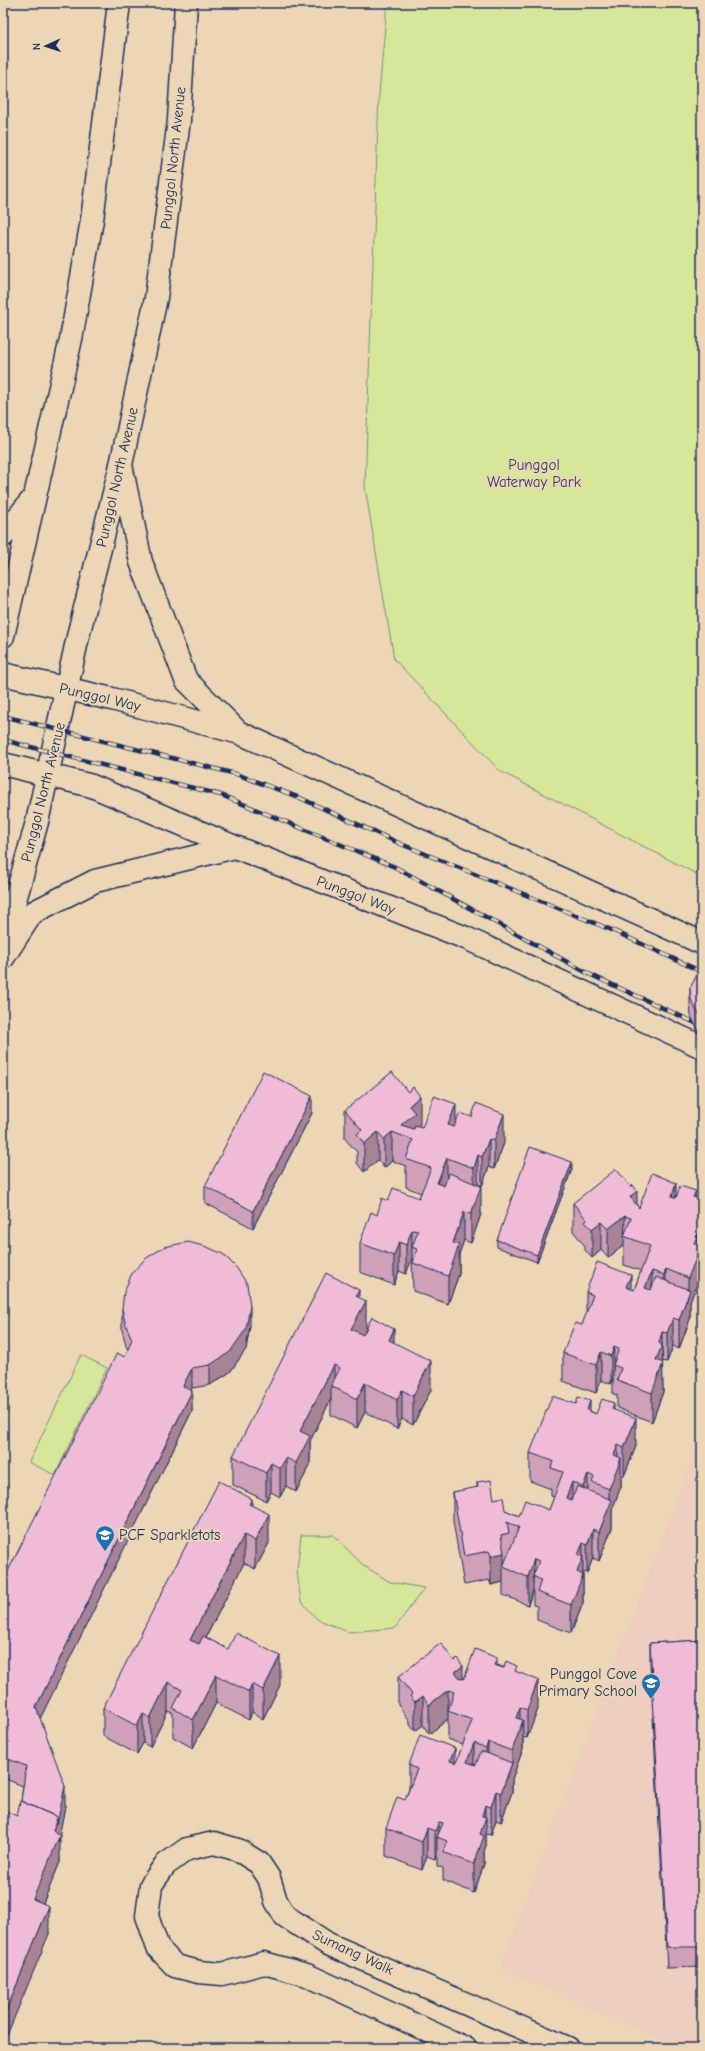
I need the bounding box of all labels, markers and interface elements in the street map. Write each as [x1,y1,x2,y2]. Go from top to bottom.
north arrow [26,26,66,66]
text: N [30,43,43,50]
street label: Punggol North Avenue [157,85,189,230]
street label: Punggol North Avenue [92,405,142,549]
park label: Punggol Waterway Park [487,456,582,491]
street label: Punggol Way [58,679,143,715]
street label: Punggol North Avenue [17,720,69,864]
street label: Punggol Way [314,872,398,918]
school or university icon: PCF Sparkletots [94,1524,116,1552]
place label: PCF Sparkletots [119,1526,220,1544]
place label: Punggol Cove Primary School [539,1665,637,1700]
school or university icon: Punggol Cove Primary School [640,1672,662,1700]
street label: Sumang Walk [309,1925,397,1979]

